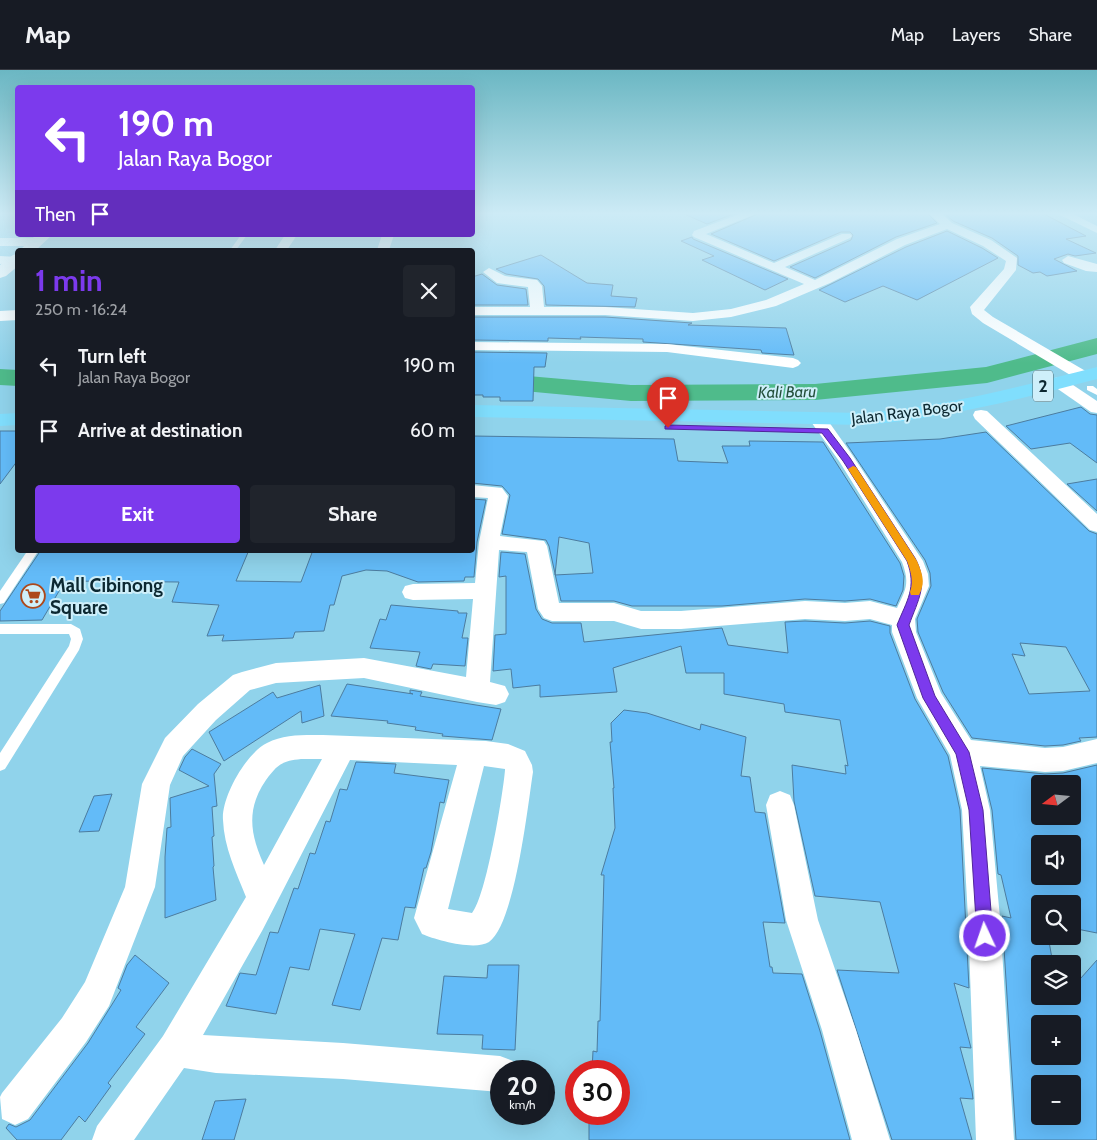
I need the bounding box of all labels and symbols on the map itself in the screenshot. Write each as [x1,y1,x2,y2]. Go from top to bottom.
road number: 2 [1033,370,1053,402]
pin [647,377,689,428]
water label: Kali Baru [758,382,816,402]
street label: Jalan Raya Bogor [849,396,965,428]
place label: Mall Cibinong Square [50,574,163,619]
supermarket icon: Mall Cibinong Square [20,583,46,609]
north arrow [1031,775,1081,825]
position arrow [958,909,1010,961]
speed limit sign: 30 [565,1060,630,1125]

